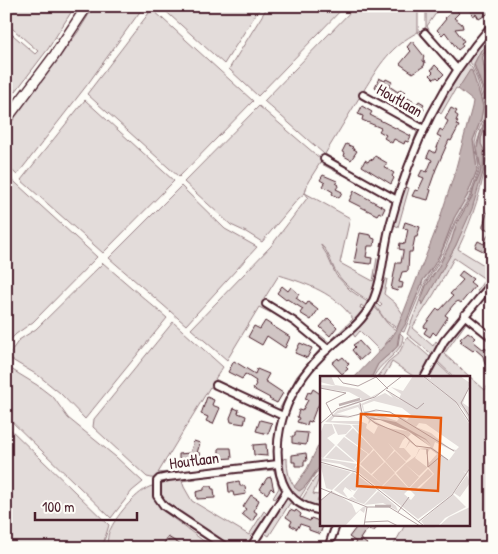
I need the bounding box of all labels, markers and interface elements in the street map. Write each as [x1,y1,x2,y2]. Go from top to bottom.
street label: Houtlaan [373,78,427,122]
inset map [320,376,470,526]
street label: Houtlaan [168,446,220,474]
scale bar [35,489,138,521]
text: 100 m [42,496,75,517]

